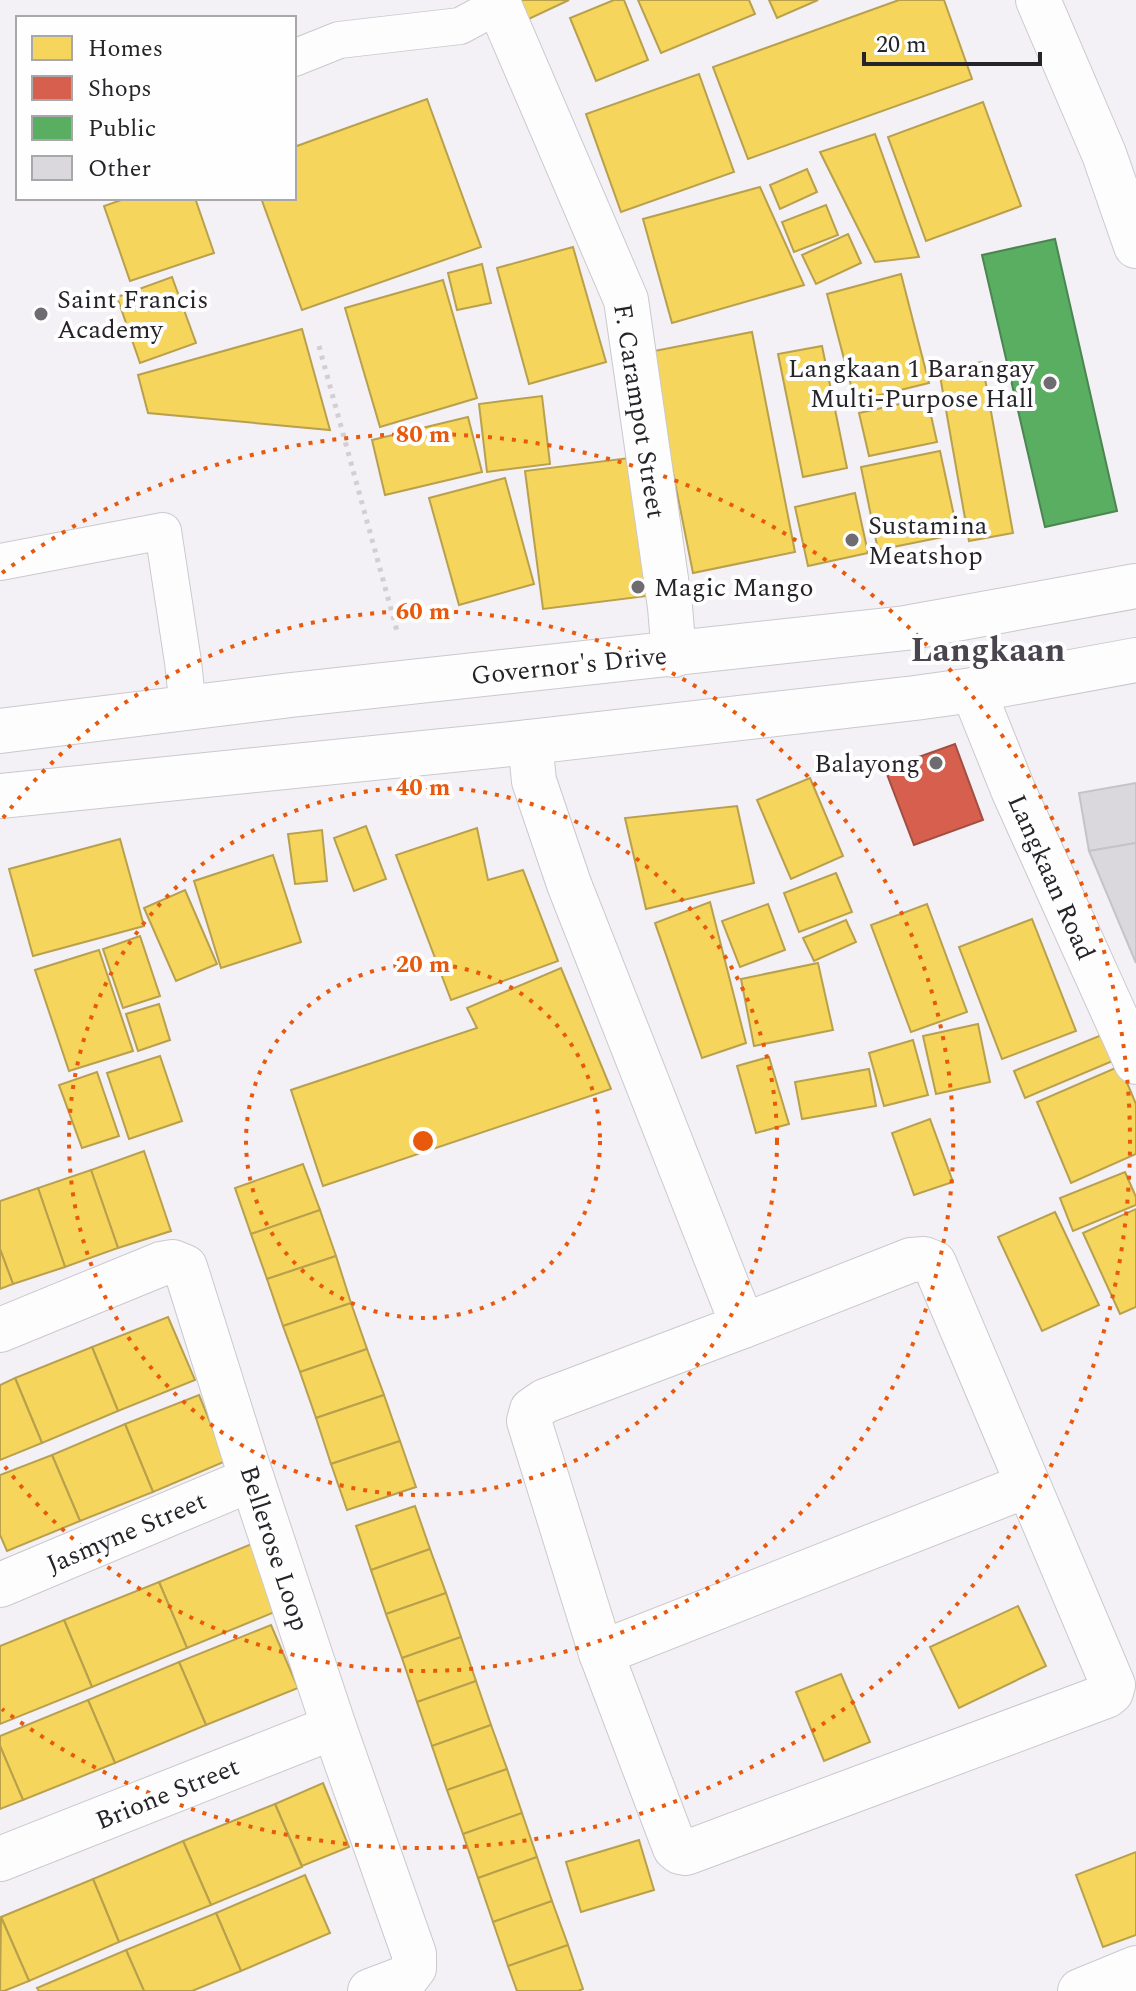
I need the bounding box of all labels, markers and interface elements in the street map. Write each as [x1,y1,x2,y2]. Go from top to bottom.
legend [16,16,296,200]
scale bar [864,16,1040,66]
text: 20 m [876,27,927,63]
text: Homes [88,31,163,67]
text: Shops [88,71,152,107]
text: Public [88,111,156,147]
text: Other [88,151,151,187]
place label: Saint Francis Academy [57,280,208,350]
street label: F. Carampot Street [602,301,676,522]
marker: Saint Francis Academy [32,305,50,323]
place label: Langkaan 1 Barangay Multi-Purpose Hall [788,349,1036,419]
marker: Langkaan 1 Barangay Multi-Purpose Hall [1041,374,1059,392]
text: 80 m [396,417,451,453]
place label: Sustamina Meatshop [868,506,988,576]
marker: Sustamina Meatshop [843,531,861,549]
place label: Magic Mango [654,568,813,608]
marker: Magic Mango [629,578,647,596]
text: 60 m [396,594,451,630]
district label: Langkaan [911,625,1065,677]
street label: Governor's Drive [469,636,669,696]
place label: Balayong [814,744,920,784]
marker: Balayong [927,754,945,772]
text: 40 m [396,770,451,806]
street label: Langkaan Road [997,788,1106,967]
text: 20 m [396,947,451,983]
centre of rings [409,1127,437,1155]
street label: Bellerose Loop [228,1460,320,1636]
street label: Jasmyne Street [40,1481,213,1585]
street label: Brione Street [89,1747,245,1841]

